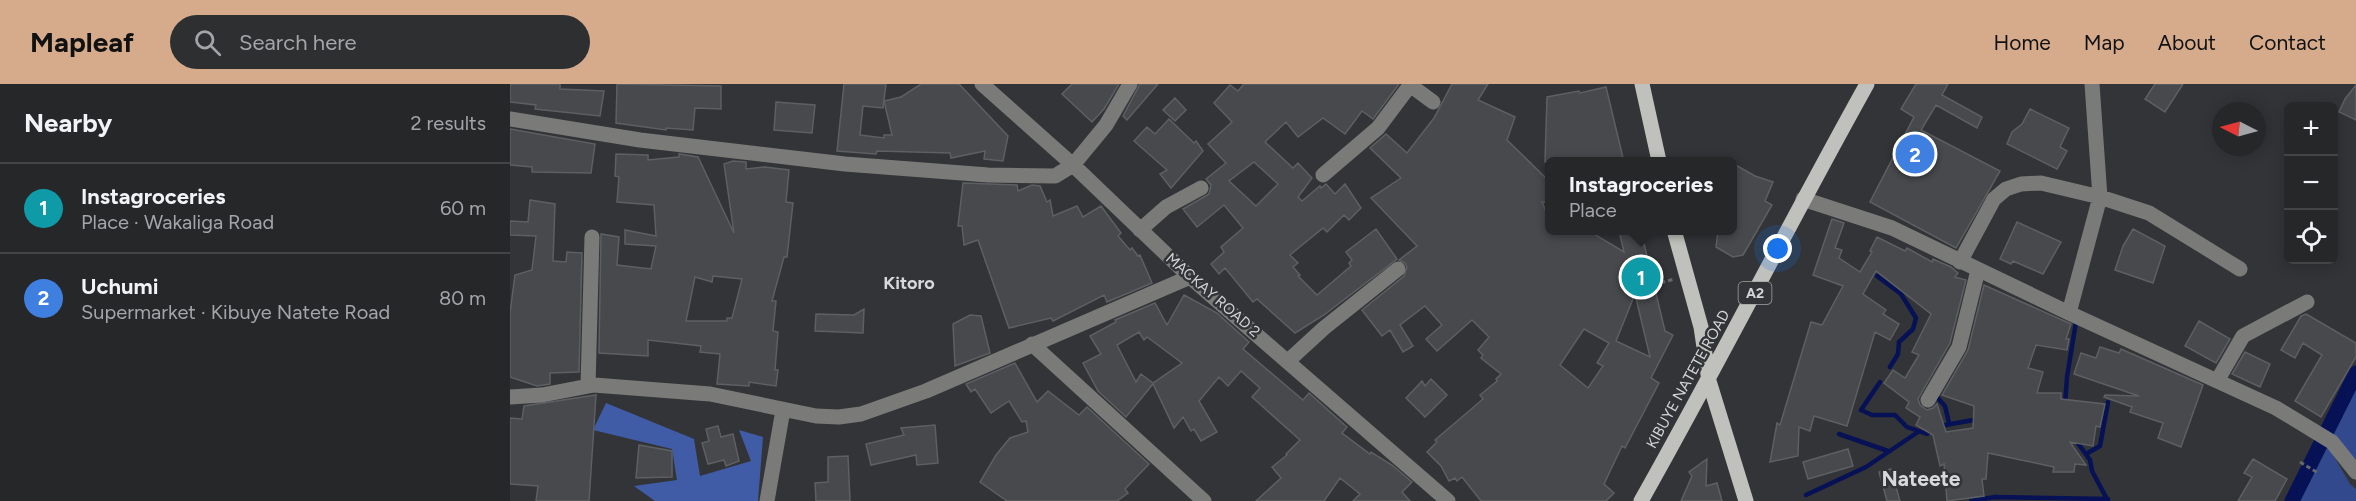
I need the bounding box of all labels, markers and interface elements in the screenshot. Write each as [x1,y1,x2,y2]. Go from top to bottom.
search box [170,15,590,69]
text: Mapleaf [30,25,134,59]
icon: search [191,26,224,59]
text: Search here [239,29,357,56]
text: Home [1994,30,2051,55]
text: Map [2084,30,2125,55]
text: About [2158,30,2216,55]
text: Contact [2249,30,2326,55]
north arrow [2212,102,2266,156]
map controls [2284,102,2338,264]
button: + [2284,102,2338,156]
text: Nearby [24,107,112,139]
text: 2 results [410,111,486,135]
pin: 2 [1896,132,1934,176]
button: − [2284,156,2338,210]
popup [1545,157,1737,235]
text: Instagroceries [1569,171,1713,198]
text: Instagroceries [81,183,226,210]
text: 1 [39,196,48,220]
text: 60 m [440,196,486,220]
text: Place [1569,198,1617,222]
text: Place · Wakaliga Road [81,210,274,234]
button: locate [2284,210,2338,264]
your location [1763,234,1792,263]
street label: MACKAY ROAD 2 [1162,249,1264,341]
pin: 1 [1622,254,1660,300]
district label: Kitoro [883,272,935,294]
text: Uchumi [81,273,158,300]
road number: A2 [1738,282,1772,304]
text: 2 [38,286,49,310]
text: 80 m [439,286,486,310]
text: Supermarket · Kibuye Natete Road [81,300,390,324]
street label: KIBUYE NATETE ROAD [1642,307,1734,451]
district label: Nateete [1882,466,1961,491]

